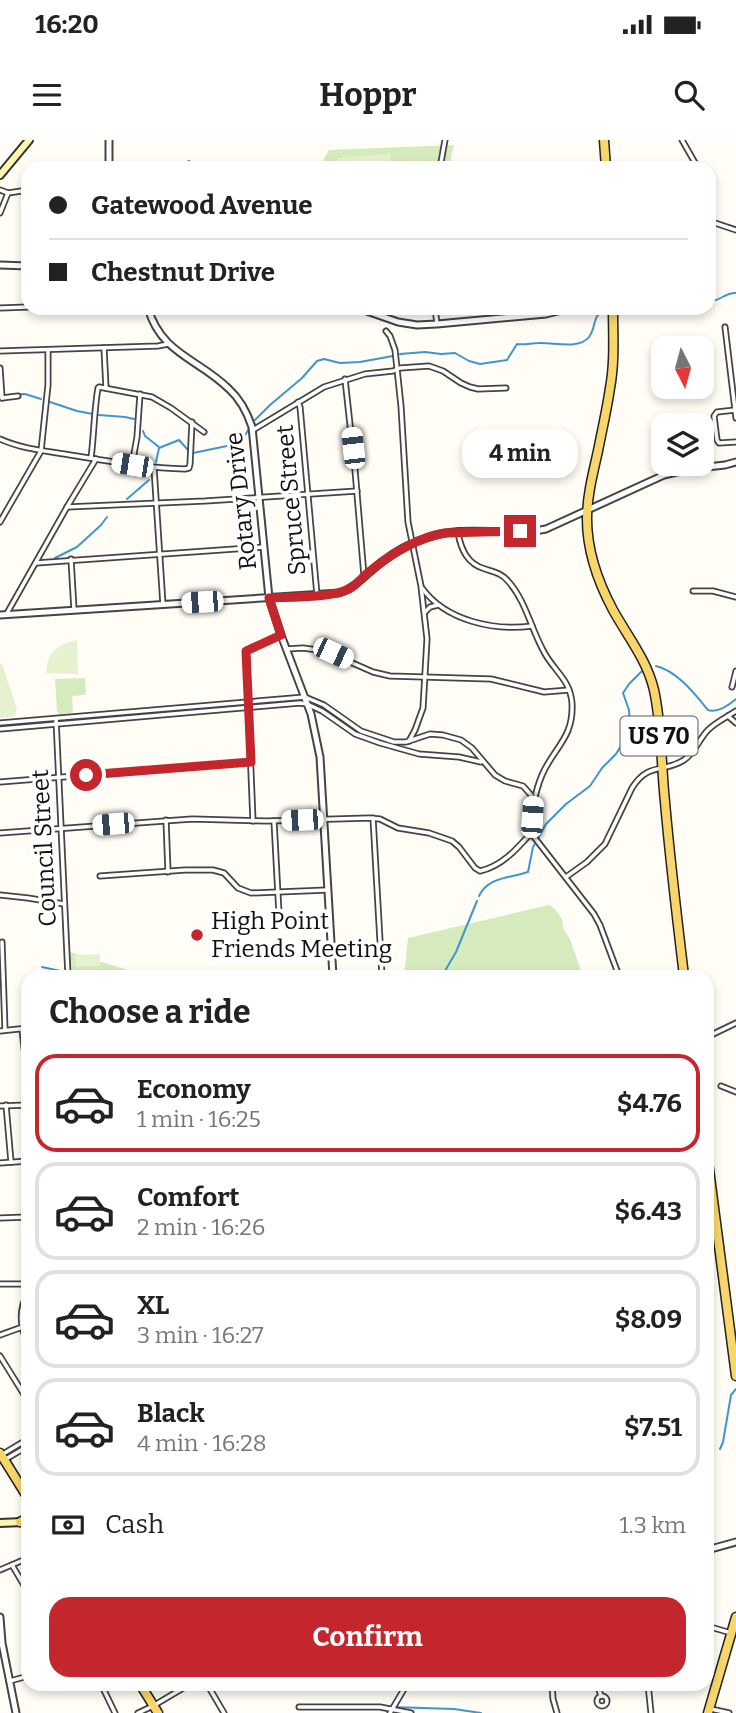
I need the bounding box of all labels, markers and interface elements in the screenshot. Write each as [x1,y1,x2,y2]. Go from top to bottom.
text: 16:20 [35,9,99,40]
icon: menu [28,76,66,114]
text: Hoppr [319,76,417,114]
icon: search [670,76,708,114]
text: Gatewood Avenue [91,190,313,221]
text: Chestnut Drive [91,257,275,288]
north arrow [651,336,714,399]
map controls [651,336,714,476]
button: layers [651,413,714,476]
street label: Spruce Street [270,423,312,576]
car [341,426,366,470]
callout: 4 min [462,430,578,478]
street label: Rotary Drive [220,431,262,571]
text: 4 min [489,439,551,467]
car [110,451,155,479]
route end [504,515,536,547]
car [181,590,224,614]
car [310,635,357,671]
road number: US 70 [620,716,698,756]
route start [70,759,102,791]
street label: Council Street [26,768,62,927]
car [521,795,544,839]
car [281,809,324,831]
car [92,812,135,836]
place label: High Point Friends Meeting [211,907,392,963]
marker: High Point Friends Meeting [189,927,205,943]
text: Choose a ride [49,993,250,1031]
icon: car [53,1072,116,1135]
text: Economy [137,1074,251,1105]
text: $4.76 [617,1088,682,1119]
text: 1 min · 16:25 [137,1105,261,1133]
icon: car [53,1180,116,1243]
text: Comfort [137,1182,240,1213]
text: $6.43 [615,1196,682,1227]
text: 2 min · 16:26 [137,1213,265,1241]
icon: car [53,1288,116,1351]
text: XL [137,1290,169,1321]
text: $8.09 [615,1304,682,1335]
text: 3 min · 16:27 [137,1321,264,1349]
icon: car [53,1396,116,1459]
text: Black [137,1398,205,1429]
text: $7.51 [624,1412,682,1443]
text: 4 min · 16:28 [137,1429,266,1457]
icon: cash [49,1506,87,1544]
text: Cash [105,1509,164,1540]
text: 1.3 km [619,1511,686,1539]
button: Confirm [49,1597,686,1677]

